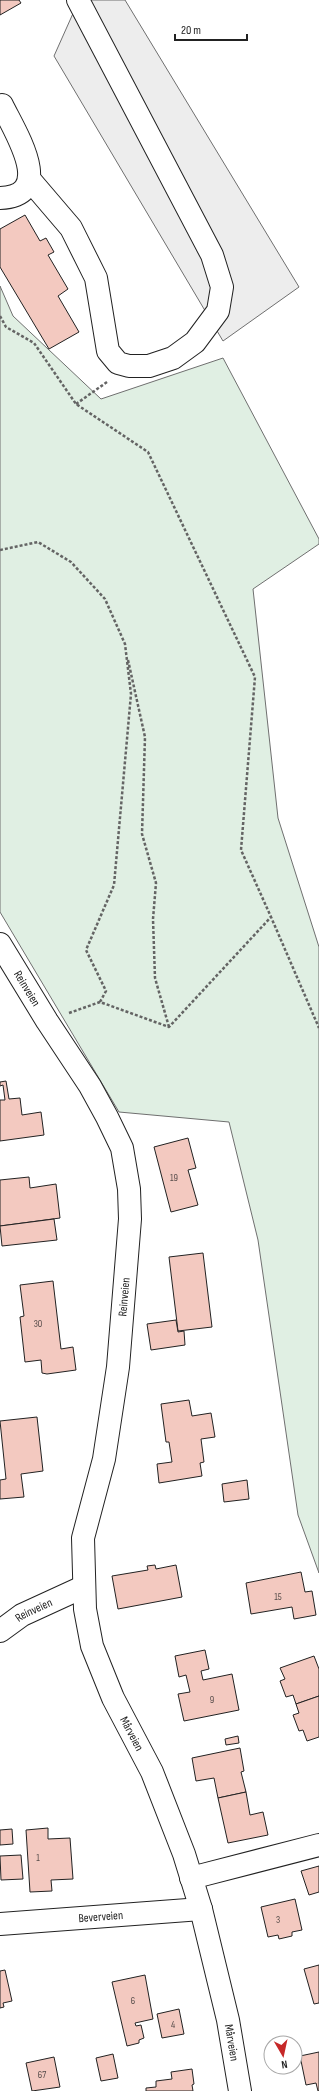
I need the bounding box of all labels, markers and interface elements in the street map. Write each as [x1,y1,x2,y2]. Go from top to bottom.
scale bar [175,16,247,42]
text: 20 m [181,23,201,38]
street label: Reinveien [10,968,43,1009]
house number: 19 [170,1172,178,1184]
street label: Reinveien [115,1277,134,1317]
house number: 30 [34,1318,42,1330]
house number: 15 [274,1591,282,1603]
street label: Reinveien [12,1595,55,1625]
house number: 9 [210,1694,214,1706]
street label: Mårveien [116,1714,147,1754]
house number: 1 [36,1852,40,1864]
street label: Beverveien [78,1908,124,1926]
house number: 3 [276,1914,280,1926]
house number: 6 [131,1995,135,2007]
house number: 4 [171,2019,175,2031]
street label: Mårveien [221,2023,242,2062]
north arrow [263,2035,303,2075]
text: N [280,2058,288,2071]
house number: 67 [38,2069,46,2081]

